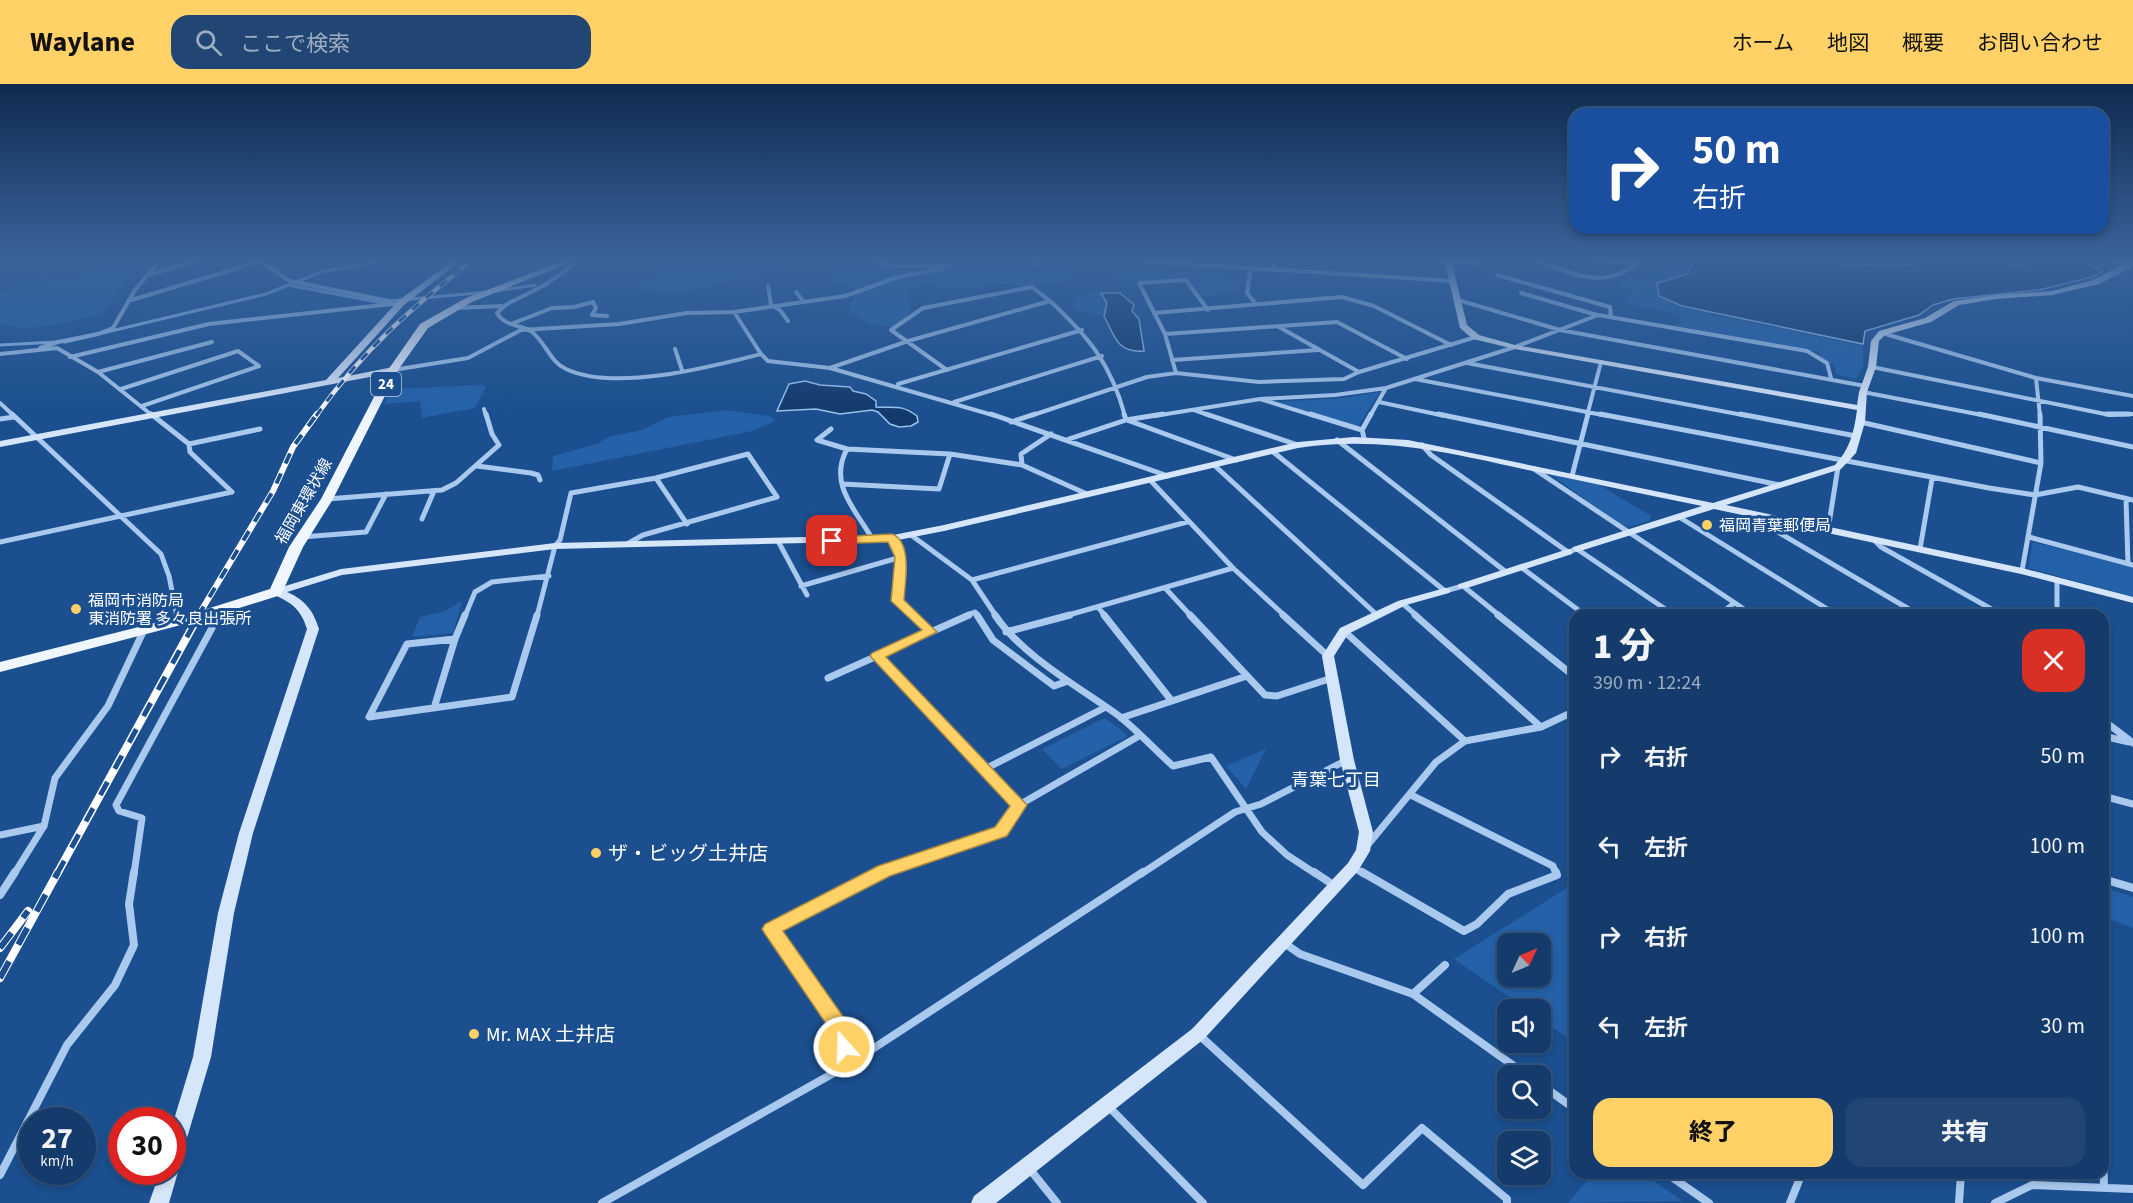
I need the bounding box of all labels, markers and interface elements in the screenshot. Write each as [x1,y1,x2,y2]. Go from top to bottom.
search box [171,15,591,69]
text: Waylane [30,22,135,62]
icon: search [192,26,225,59]
text: ここで検索 [240,28,350,60]
text: ホーム [1732,28,1794,58]
text: 地図 [1827,28,1869,58]
text: 概要 [1902,28,1944,58]
text: お問い合わせ [1977,28,2103,58]
text: 50 m [1692,120,1781,180]
icon: right [1593,132,1671,210]
text: 右折 [1692,179,1746,218]
road number: 24 [371,372,401,396]
street label: 福岡東環状線 [270,454,337,549]
pin [806,515,857,566]
place label: 福岡青葉郵便局 [1719,515,1831,537]
marker: 福岡青葉郵便局 [1700,518,1714,532]
icon: arrive [815,524,848,557]
place label: 福岡市消防局 東消防署 多々良出張所 [88,590,251,630]
marker: 福岡市消防局 東消防署 多々良出張所 [69,602,83,616]
text: 1 分 [1593,621,1655,672]
button: close [2022,629,2085,692]
text: 390 m · 12:24 [1593,669,1701,697]
icon: right [1593,740,1626,773]
text: 50 m [2040,740,2085,772]
text: 右折 [1644,742,1688,774]
district label: 青葉七丁目 [1291,768,1381,793]
icon: left [1593,830,1626,863]
text: 100 m [2030,830,2085,862]
text: 左折 [1644,832,1688,864]
place label: ザ・ビッグ土井店 [608,840,768,868]
marker: ザ・ビッグ土井店 [589,846,603,860]
icon: right [1593,920,1626,953]
text: 100 m [2030,920,2085,952]
text: 右折 [1644,922,1688,954]
north arrow [1497,933,1551,987]
map controls [1497,933,1551,1185]
button: sound [1497,999,1551,1053]
icon: left [1593,1010,1626,1043]
text: 30 m [2040,1010,2085,1042]
text: 左折 [1644,1012,1688,1044]
position arrow [812,1015,876,1079]
place label: Mr. MAX 土井店 [486,1021,615,1049]
marker: Mr. MAX 土井店 [467,1027,481,1041]
button: search [1497,1065,1551,1119]
button: 終了 [1593,1098,1833,1167]
button: 共有 [1845,1098,2085,1167]
speed limit sign: 30 [108,1107,186,1185]
text: 27 [41,1117,73,1160]
button: layers [1497,1131,1551,1185]
text: km/h [40,1151,74,1172]

